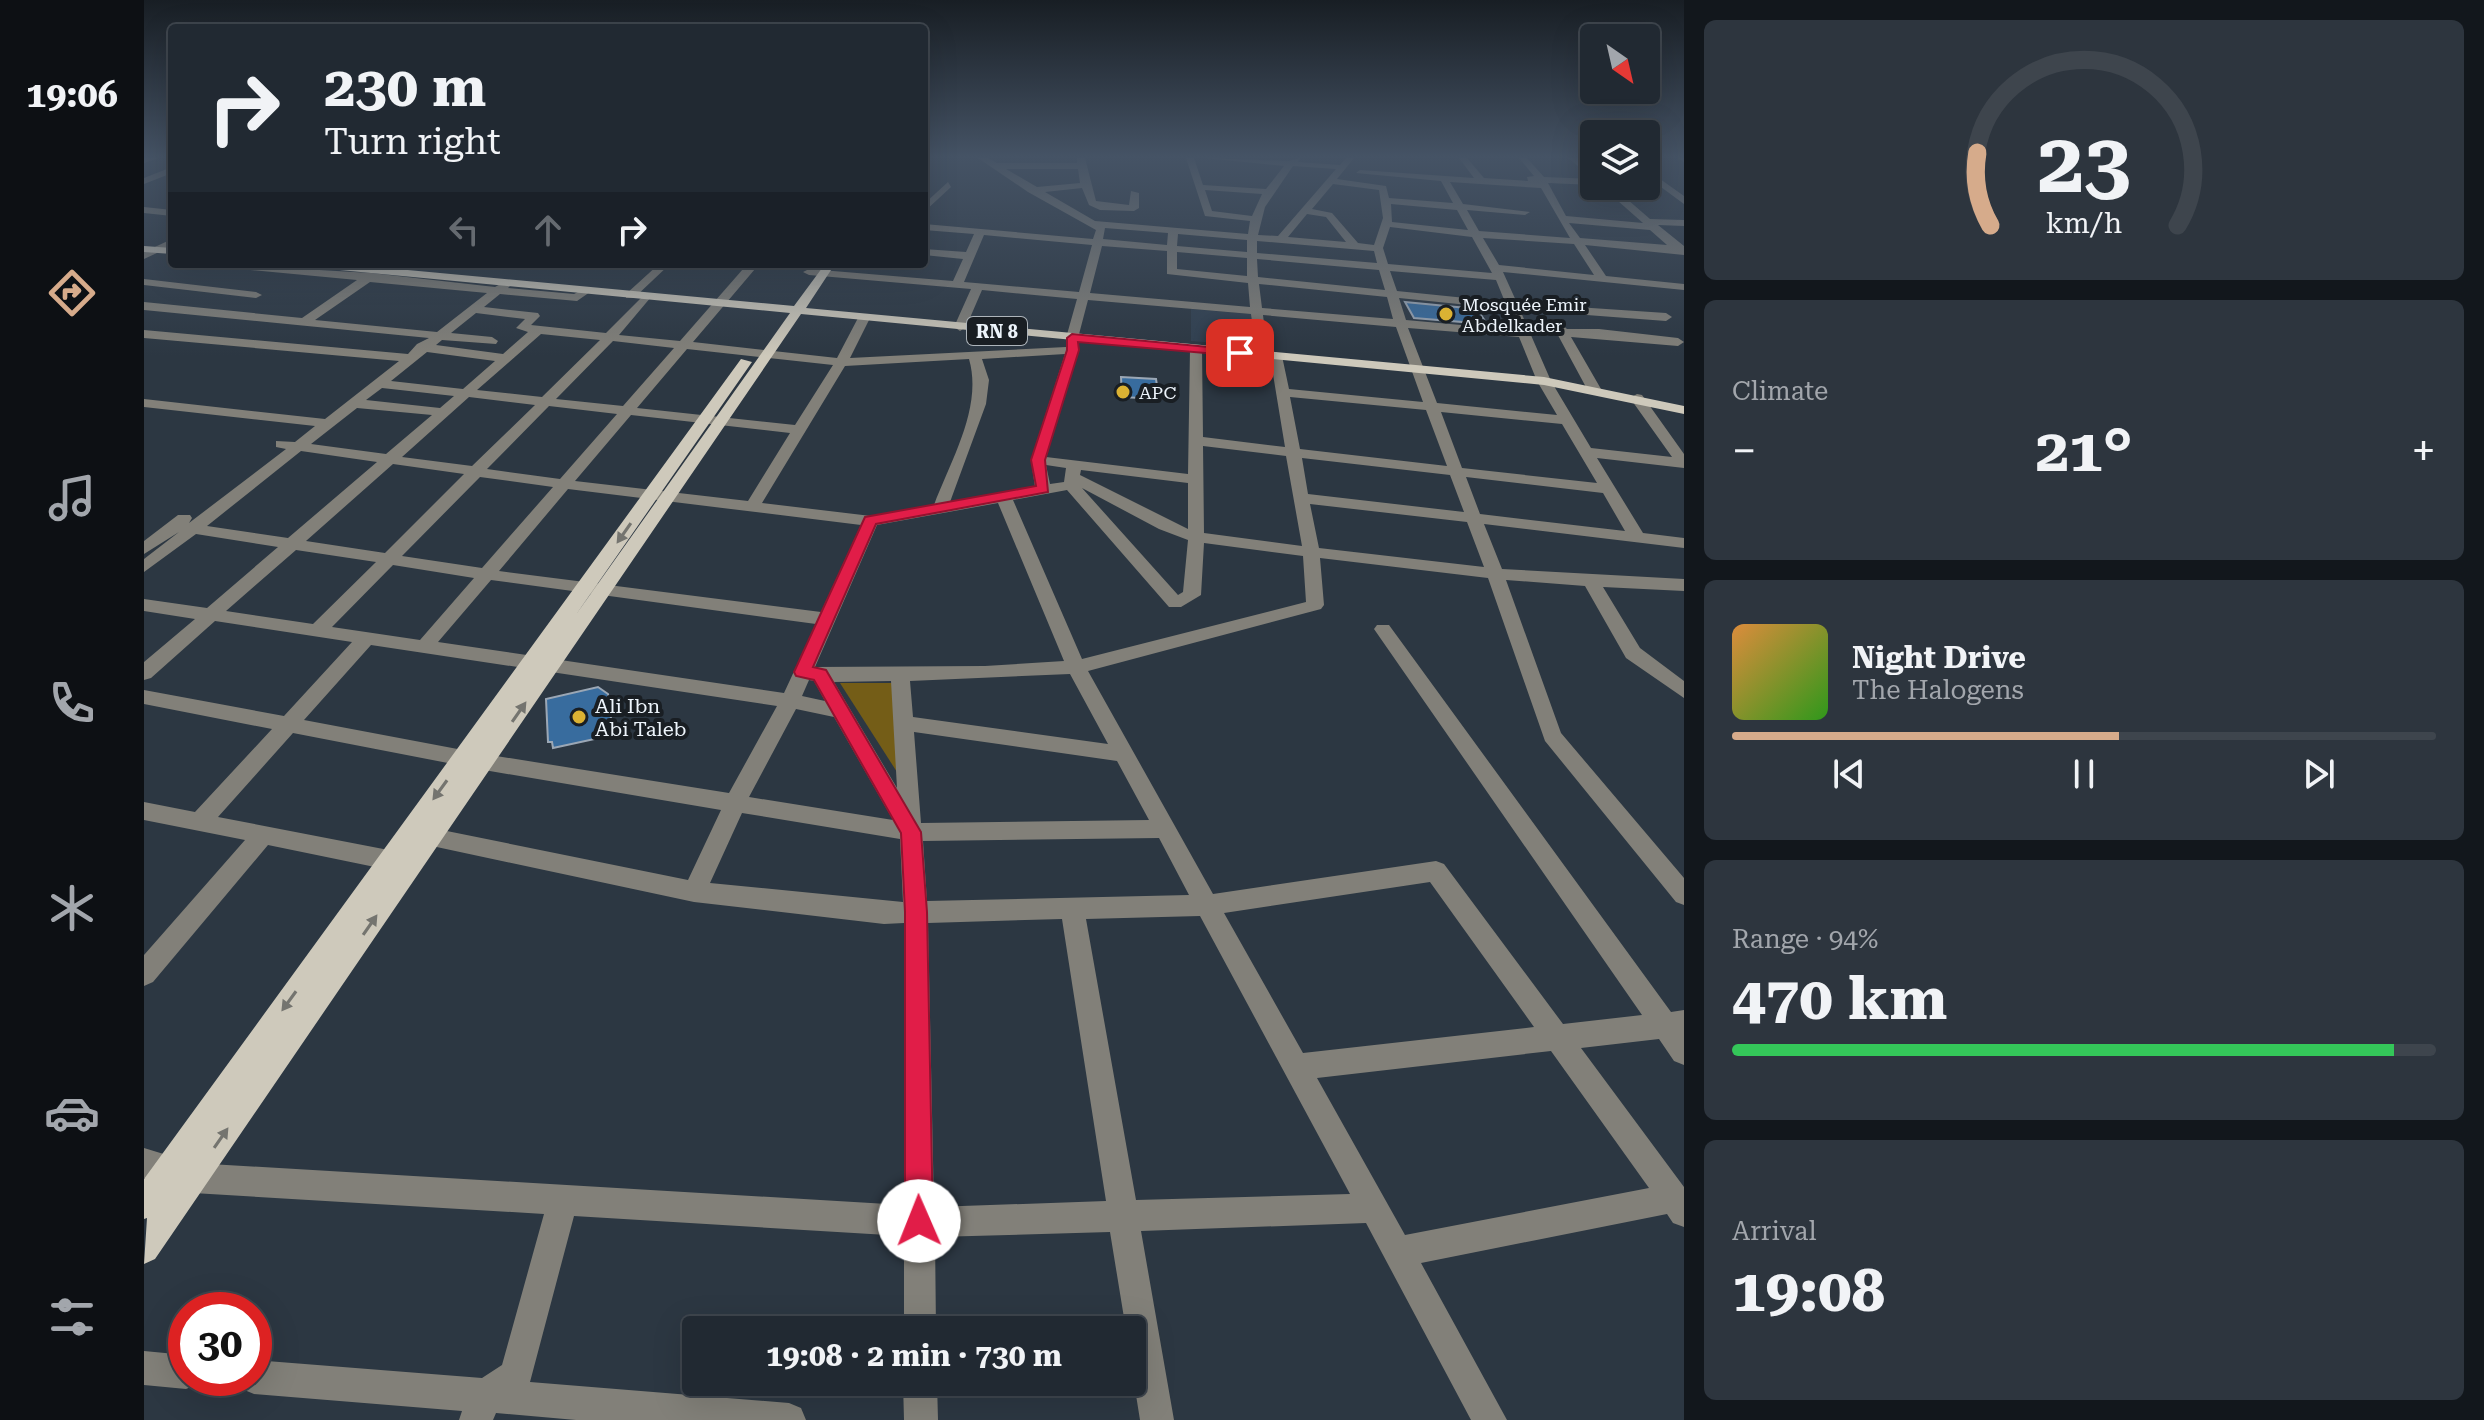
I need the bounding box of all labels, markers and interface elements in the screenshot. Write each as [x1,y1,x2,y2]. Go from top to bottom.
north arrow [1580,24,1660,104]
map controls [1580,24,1660,200]
text: 230 m [324,54,486,120]
icon: right [192,56,296,160]
text: 19:06 [26,74,118,116]
text: 23 [2037,115,2131,212]
button: layers [1580,120,1660,200]
text: Turn right [324,121,501,163]
text: km/h [2046,206,2122,240]
icon: left [442,208,486,252]
icon: ahead [526,208,570,252]
icon: right [610,208,654,252]
icon: directions [44,265,100,321]
place label: Mosquée Emir Abdelkader [1462,294,1587,336]
marker: Mosquée Emir Abdelkader [1437,305,1455,323]
road number: RN 8 [967,317,1027,345]
pin [1206,319,1274,387]
icon: arrive [1218,331,1262,375]
text: Climate [1732,376,1828,406]
place label: APC [1139,382,1177,403]
marker: APC [1114,383,1132,401]
text: 21° [2035,415,2133,486]
text: − [1732,425,1757,477]
text: + [2411,425,2436,477]
icon: music [44,470,100,526]
one-way arrow [617,522,632,543]
text: Night Drive [1852,640,2026,675]
icon: phone [44,675,100,731]
text: The Halogens [1852,675,2024,705]
place label: Ali Ibn Abi Taleb [595,694,686,741]
one-way arrow [511,702,526,723]
marker: Ali Ibn Abi Taleb [570,708,588,726]
icon: previous [1827,752,1871,796]
icon: pause [2062,752,2106,796]
icon: next [2297,752,2341,796]
one-way arrow [432,779,448,801]
icon: climate [44,880,100,936]
one-way arrow [362,915,377,936]
text: Range · 94% [1732,924,1878,954]
text: 470 km [1732,963,1947,1034]
one-way arrow [282,991,297,1012]
icon: car [44,1085,100,1141]
one-way arrow [213,1128,228,1149]
position arrow [877,1179,961,1263]
text: Arrival [1732,1216,1817,1246]
text: 19:08 [1732,1255,1885,1326]
icon: filters [44,1289,100,1345]
speed limit sign: 30 [168,1292,272,1396]
text: 19:08 · 2 min · 730 m [766,1338,1062,1373]

